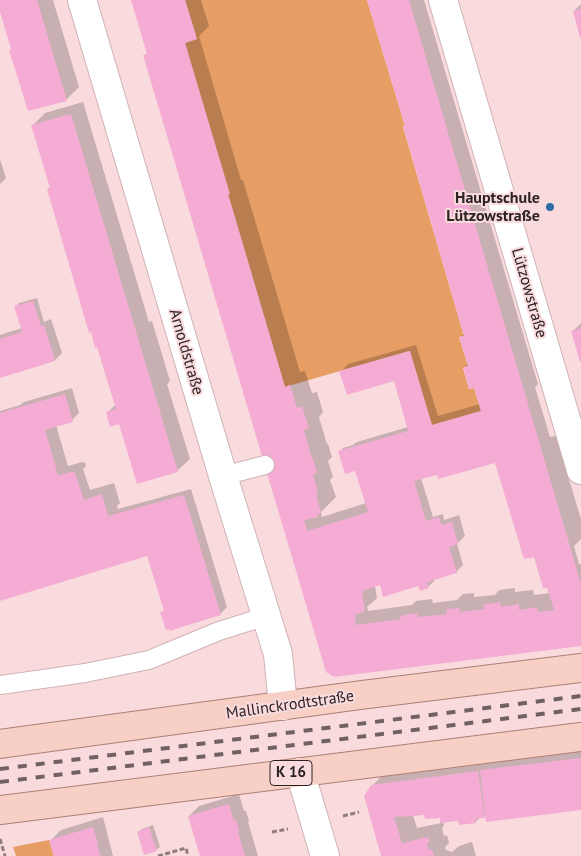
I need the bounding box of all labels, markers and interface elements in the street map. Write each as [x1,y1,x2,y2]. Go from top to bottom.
place label: Hauptschule Lützowstraße [446,188,540,226]
marker: Hauptschule Lützowstraße [544,201,556,213]
street label: Lützowstraße [507,246,551,340]
street label: Arnoldstraße [165,307,207,397]
street label: Mallinckrodtstraße [225,687,355,723]
road number: K 16 [270,760,312,786]

